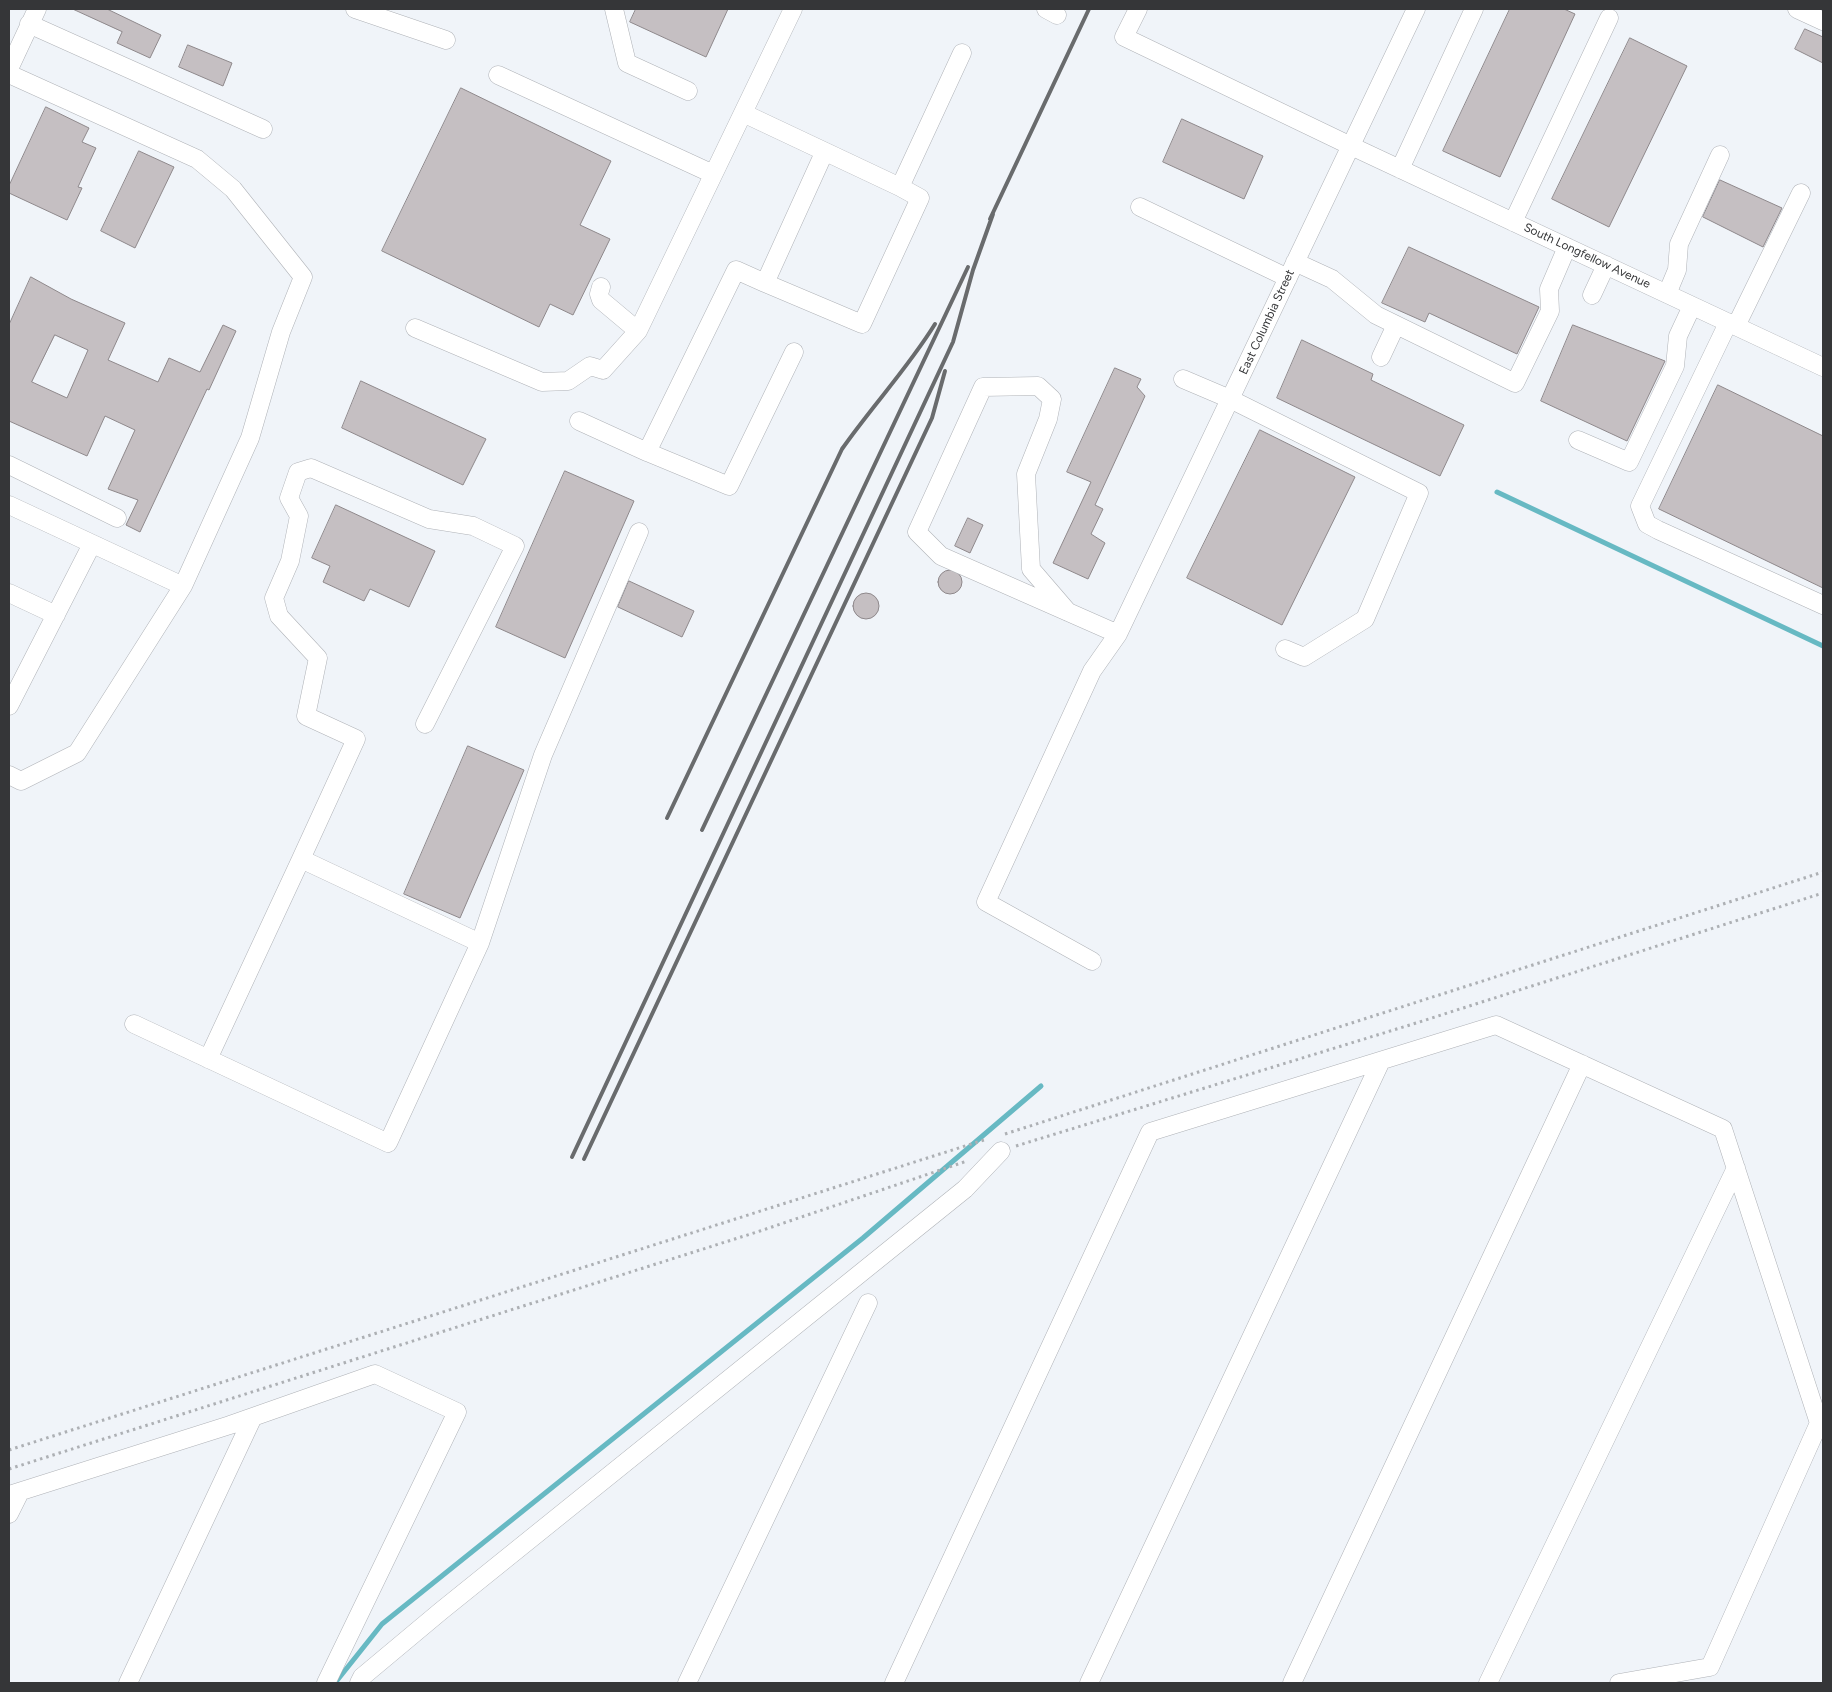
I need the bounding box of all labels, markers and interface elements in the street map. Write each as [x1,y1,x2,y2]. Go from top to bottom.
street label: South Longfellow Avenue [1521,220,1653,292]
street label: East Columbia Street [1236,267,1298,377]

